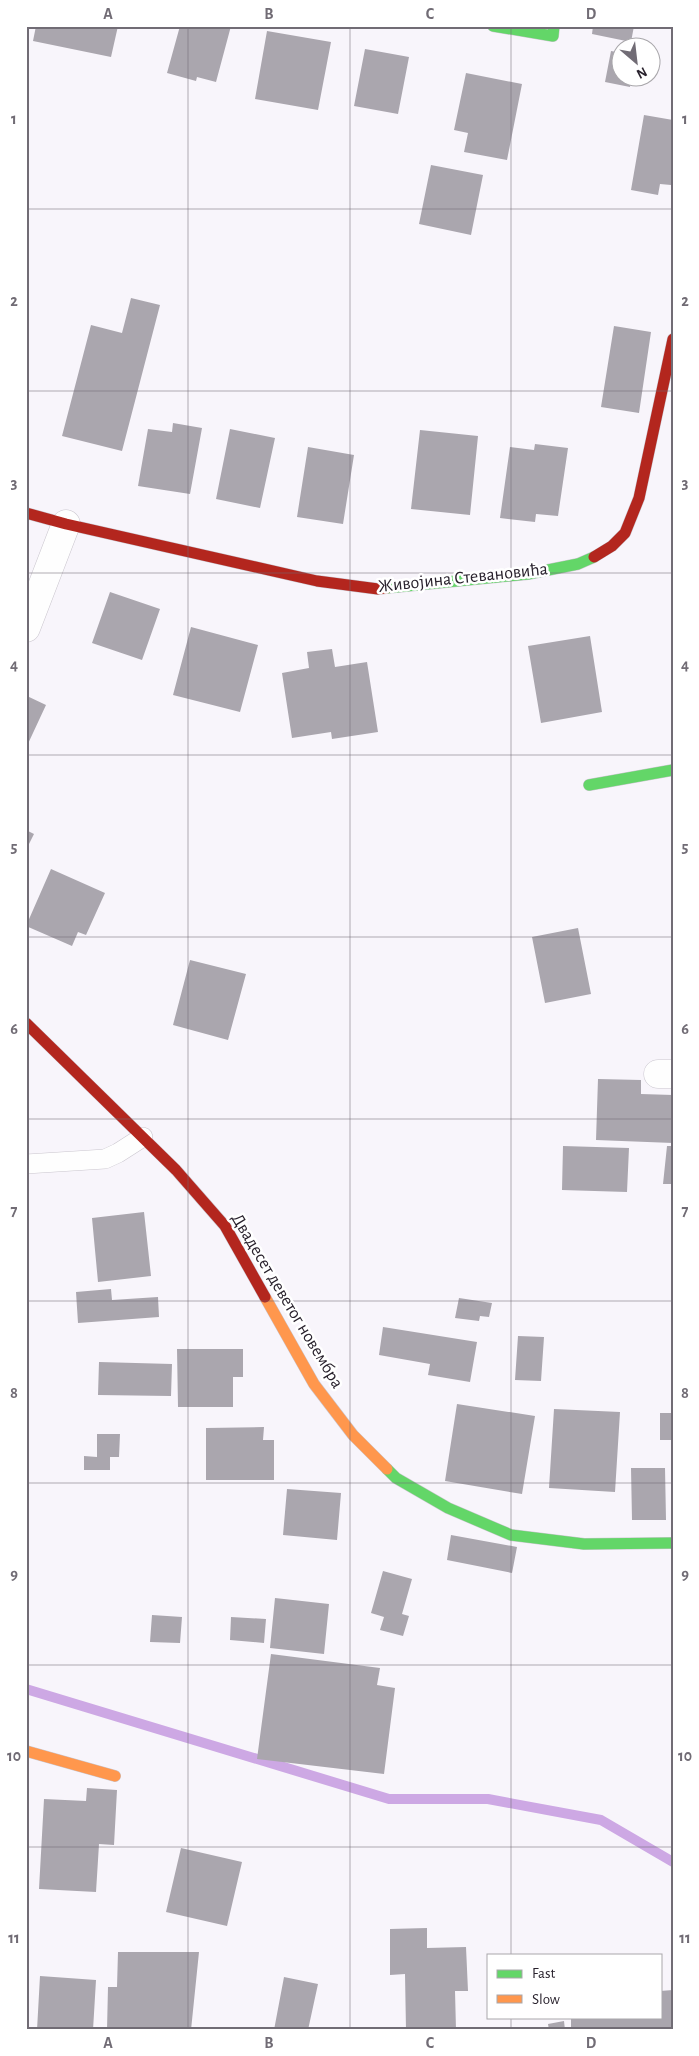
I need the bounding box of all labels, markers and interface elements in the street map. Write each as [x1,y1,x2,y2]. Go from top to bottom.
text: A [103,6,113,22]
text: B [264,6,274,22]
text: C [426,6,435,22]
text: D [586,6,597,22]
north arrow [612,38,662,88]
text: N [634,64,649,81]
text: 1 [11,111,17,127]
text: 1 [682,111,688,127]
text: 2 [10,293,18,309]
text: 2 [681,293,689,309]
text: 3 [11,475,18,491]
text: 3 [682,475,689,491]
street label: Живојина Стевановића [377,560,549,596]
text: 4 [10,657,18,673]
text: 4 [681,657,689,673]
text: 5 [11,839,18,855]
text: 5 [682,839,689,855]
text: 6 [10,1021,18,1037]
text: 6 [681,1021,689,1037]
text: 7 [11,1203,18,1219]
text: 7 [682,1203,689,1219]
street label: Двадесет деветог новембра [228,1210,347,1391]
text: 8 [10,1385,18,1401]
text: 8 [681,1385,689,1401]
text: 9 [10,1566,18,1582]
text: 9 [681,1566,689,1582]
text: 10 [7,1748,21,1764]
text: 10 [678,1748,692,1764]
text: 11 [8,1930,20,1946]
text: 11 [679,1930,691,1946]
legend [487,1954,662,2018]
text: Fast [532,1966,556,1981]
text: Slow [532,1992,560,2007]
text: A [103,2035,113,2051]
text: B [264,2035,274,2051]
text: C [426,2035,435,2051]
text: D [586,2035,597,2051]

